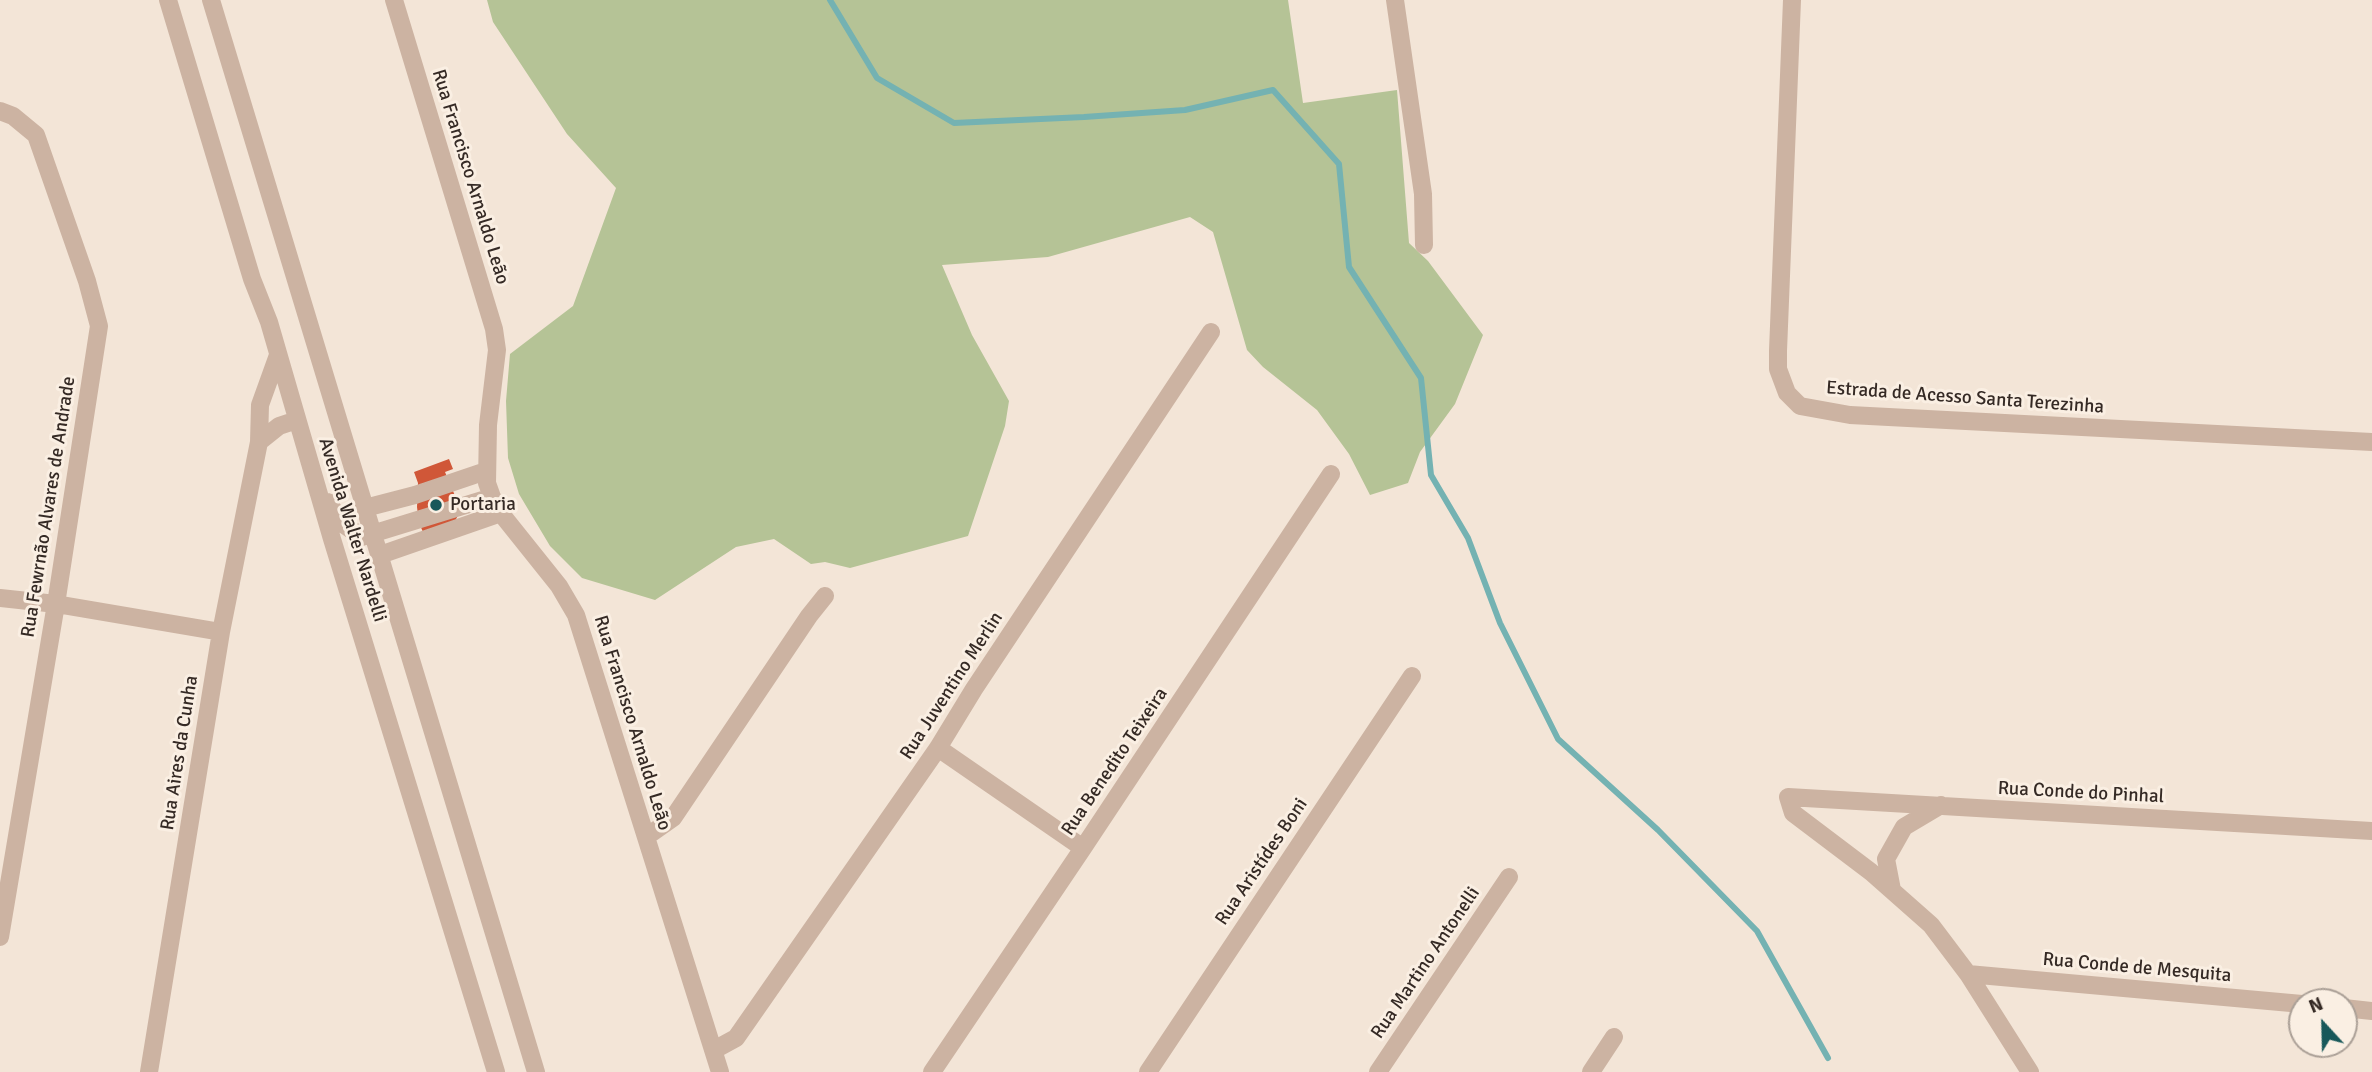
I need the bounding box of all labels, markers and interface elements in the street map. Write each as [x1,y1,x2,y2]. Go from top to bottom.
street label: Rua Francisco Arnaldo Leão [426,67,514,287]
street label: Rua Fewrnão Alvares de Andrade [17,375,81,639]
street label: Estrada de Acesso Santa Terezinha [1825,377,2105,419]
street label: Avenida Walter Nardelli [313,435,391,625]
place label: Portaria [450,494,516,516]
marker: Portaria [428,497,444,513]
street label: Rua Juventino Merlin [896,608,1008,764]
street label: Rua Francisco Arnaldo Leão [588,613,676,833]
street label: Rua Aires da Cunha [156,674,204,832]
street label: Rua Benedito Teixeira [1057,684,1173,840]
street label: Rua Conde do Pinhal [1997,777,2165,809]
street label: Rua Aristídes Boni [1211,794,1313,930]
street label: Rua Martino Antonelli [1367,883,1485,1043]
street label: Rua Conde de Mesquita [2042,948,2232,988]
north arrow [2288,988,2358,1058]
text: N [2305,992,2327,1019]

